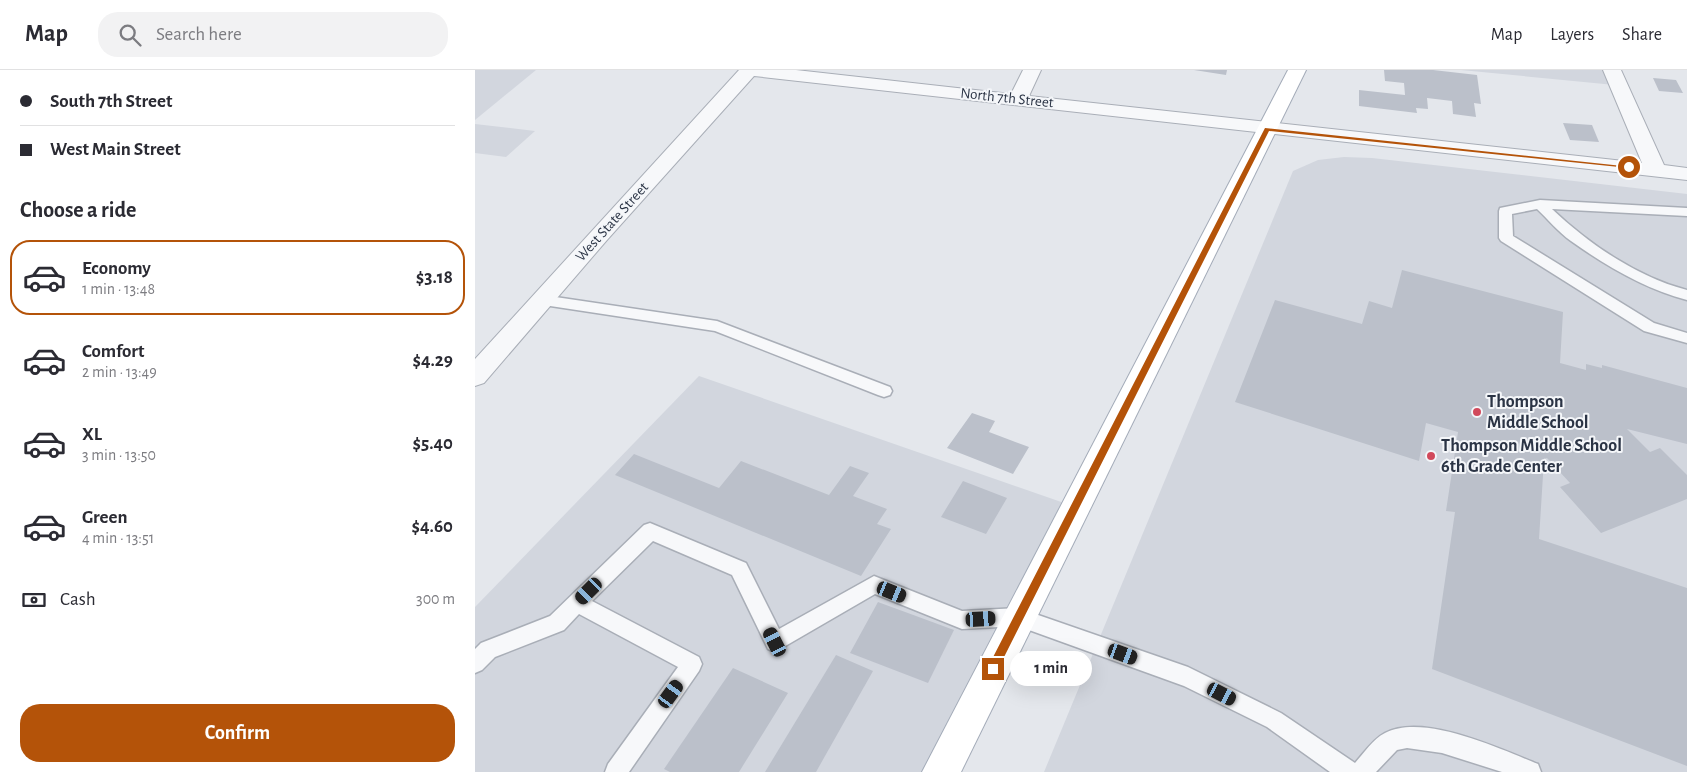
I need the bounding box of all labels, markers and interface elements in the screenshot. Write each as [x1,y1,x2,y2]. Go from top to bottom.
search box [98,12,448,57]
icon: search [116,21,144,49]
text: Map [25,22,68,46]
text: Search here [156,25,242,44]
text: Map [1491,26,1522,44]
text: Layers [1550,26,1594,44]
text: Share [1622,26,1662,44]
street label: North 7th Street [960,86,1055,110]
text: South 7th Street [50,92,172,111]
text: West Main Street [50,140,181,159]
route start [1618,156,1640,178]
street label: West State Street [573,179,651,264]
text: Choose a ride [20,199,136,221]
icon: car [22,255,67,300]
text: Economy [82,259,151,278]
text: $3.18 [416,268,453,287]
text: 1 min · 13:48 [82,281,155,297]
icon: car [22,338,67,383]
text: Comfort [82,342,144,361]
text: $4.29 [412,351,453,370]
text: 2 min · 13:49 [82,364,157,380]
place label: Thompson Middle School [1487,393,1589,432]
marker: Thompson Middle School [1471,406,1483,418]
icon: car [22,421,67,466]
text: XL [82,425,102,444]
text: $5.40 [412,434,453,453]
place label: Thompson Middle School 6th Grade Center [1441,437,1622,476]
text: 3 min · 13:50 [82,447,156,463]
marker: Thompson Middle School 6th Grade Center [1425,450,1437,462]
icon: car [22,504,67,549]
text: Green [82,508,128,527]
text: $4.60 [411,517,453,536]
text: 4 min · 13:51 [82,530,154,546]
car [573,575,604,607]
car [875,579,908,605]
icon: cash [20,586,48,614]
text: Cash [60,590,96,609]
text: 300 m [416,591,455,607]
car [965,611,996,627]
car [761,625,788,659]
car [1106,642,1139,666]
callout: 1 min [1011,652,1093,686]
route end [982,658,1004,680]
text: 1 min [1034,660,1068,676]
car [656,677,685,711]
car [1205,681,1238,707]
button: Confirm [20,704,455,762]

